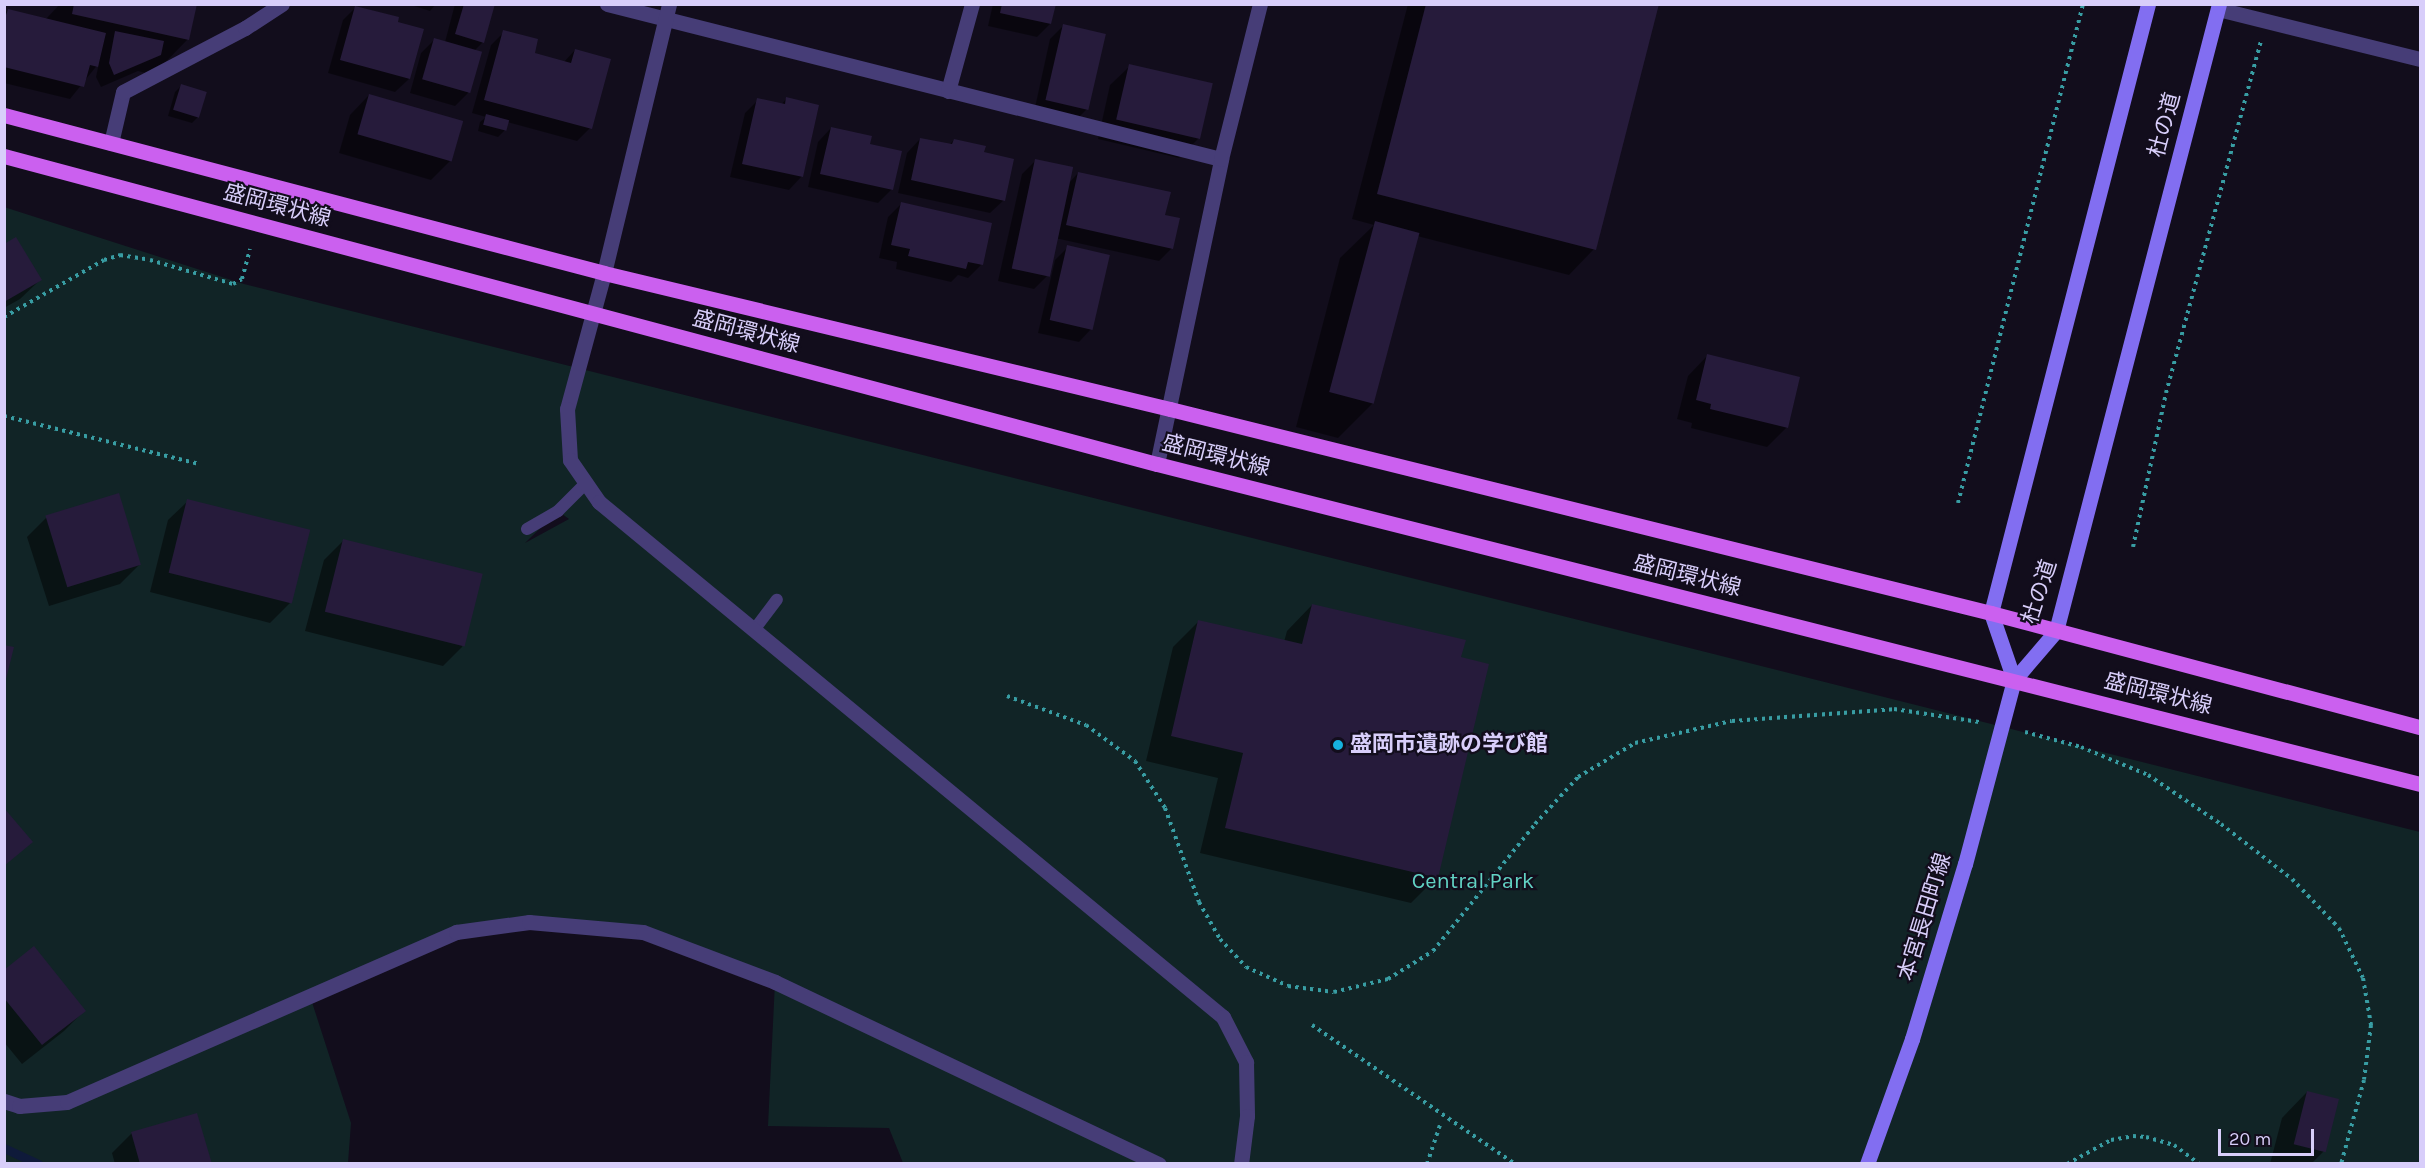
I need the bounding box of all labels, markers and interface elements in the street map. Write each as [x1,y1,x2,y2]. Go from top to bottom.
street label: 杜の道 [2144,90,2186,160]
street label: 盛岡環状線 [220,179,334,233]
street label: 盛岡環状線 [689,305,803,359]
street label: 盛岡環状線 [1159,430,1273,482]
street label: 盛岡環状線 [1630,550,1744,602]
street label: 杜の道 [2017,557,2063,627]
street label: 盛岡環状線 [2101,668,2215,720]
place label: 盛岡市遺跡の学び館 [1350,732,1548,758]
marker: 盛岡市遺跡の学び館 [1331,738,1345,752]
street label: 本宮長田町線 [1893,850,1957,984]
park label: Central Park [1412,869,1534,895]
scale bar [2221,1117,2317,1155]
text: 20 m [2229,1128,2271,1150]

